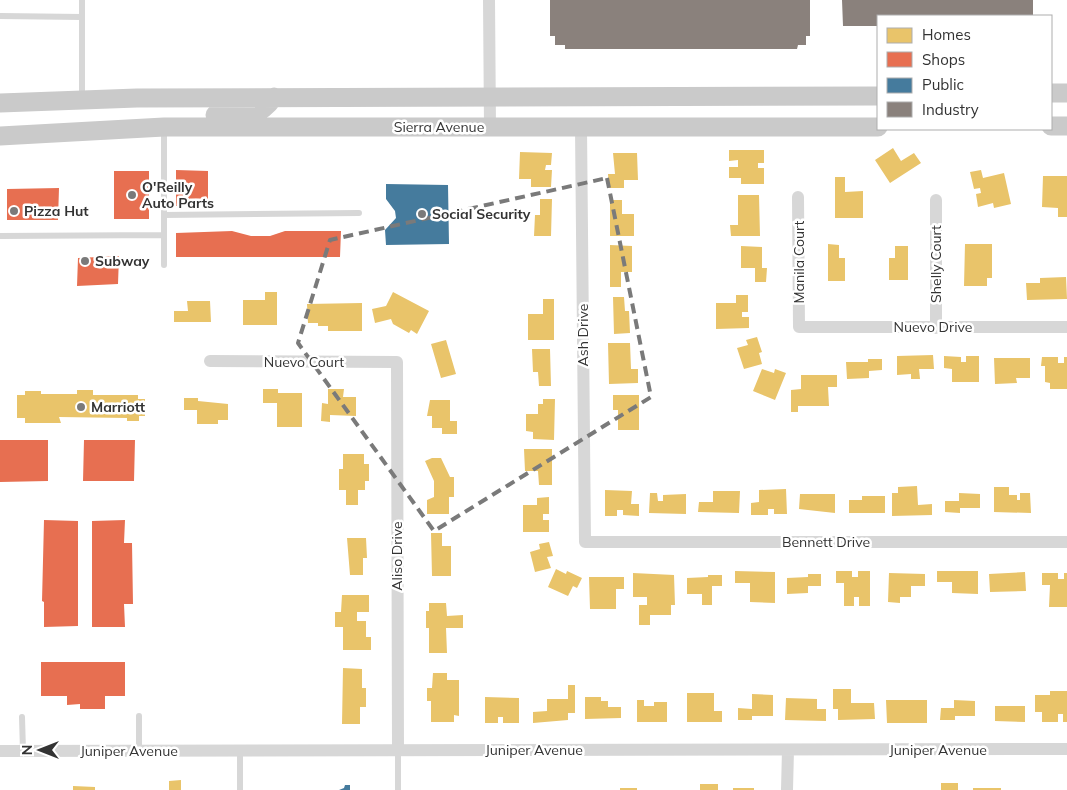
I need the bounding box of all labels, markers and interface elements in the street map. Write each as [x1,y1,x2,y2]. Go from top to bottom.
legend [877,15,1052,130]
text: Homes [922,25,971,44]
text: Shops [922,50,965,69]
text: Public [922,75,964,94]
text: Industry [922,100,979,119]
street label: Sierra Avenue [394,118,484,136]
place label: O'Reilly Auto Parts [142,178,214,212]
marker: O'Reilly Auto Parts [126,189,138,201]
place label: Pizza Hut [24,202,89,220]
marker: Pizza Hut [8,205,20,217]
place label: Social Security [432,205,531,223]
marker: Social Security [416,208,428,220]
street label: Manila Court [790,220,808,303]
street label: Shelly Court [927,225,945,303]
place label: Subway [95,252,150,270]
marker: Subway [79,255,91,267]
street label: Ash Drive [574,304,592,366]
street label: Nuevo Drive [894,318,972,336]
street label: Nuevo Court [264,353,344,371]
place label: Marriott [91,398,146,416]
marker: Marriott [75,401,87,413]
street label: Aliso Drive [388,521,406,591]
street label: Bennett Drive [782,533,870,551]
north arrow [15,725,65,775]
street label: Juniper Avenue [485,741,583,759]
street label: Juniper Avenue [889,741,987,759]
street label: Juniper Avenue [80,742,178,760]
text: N [18,745,36,755]

